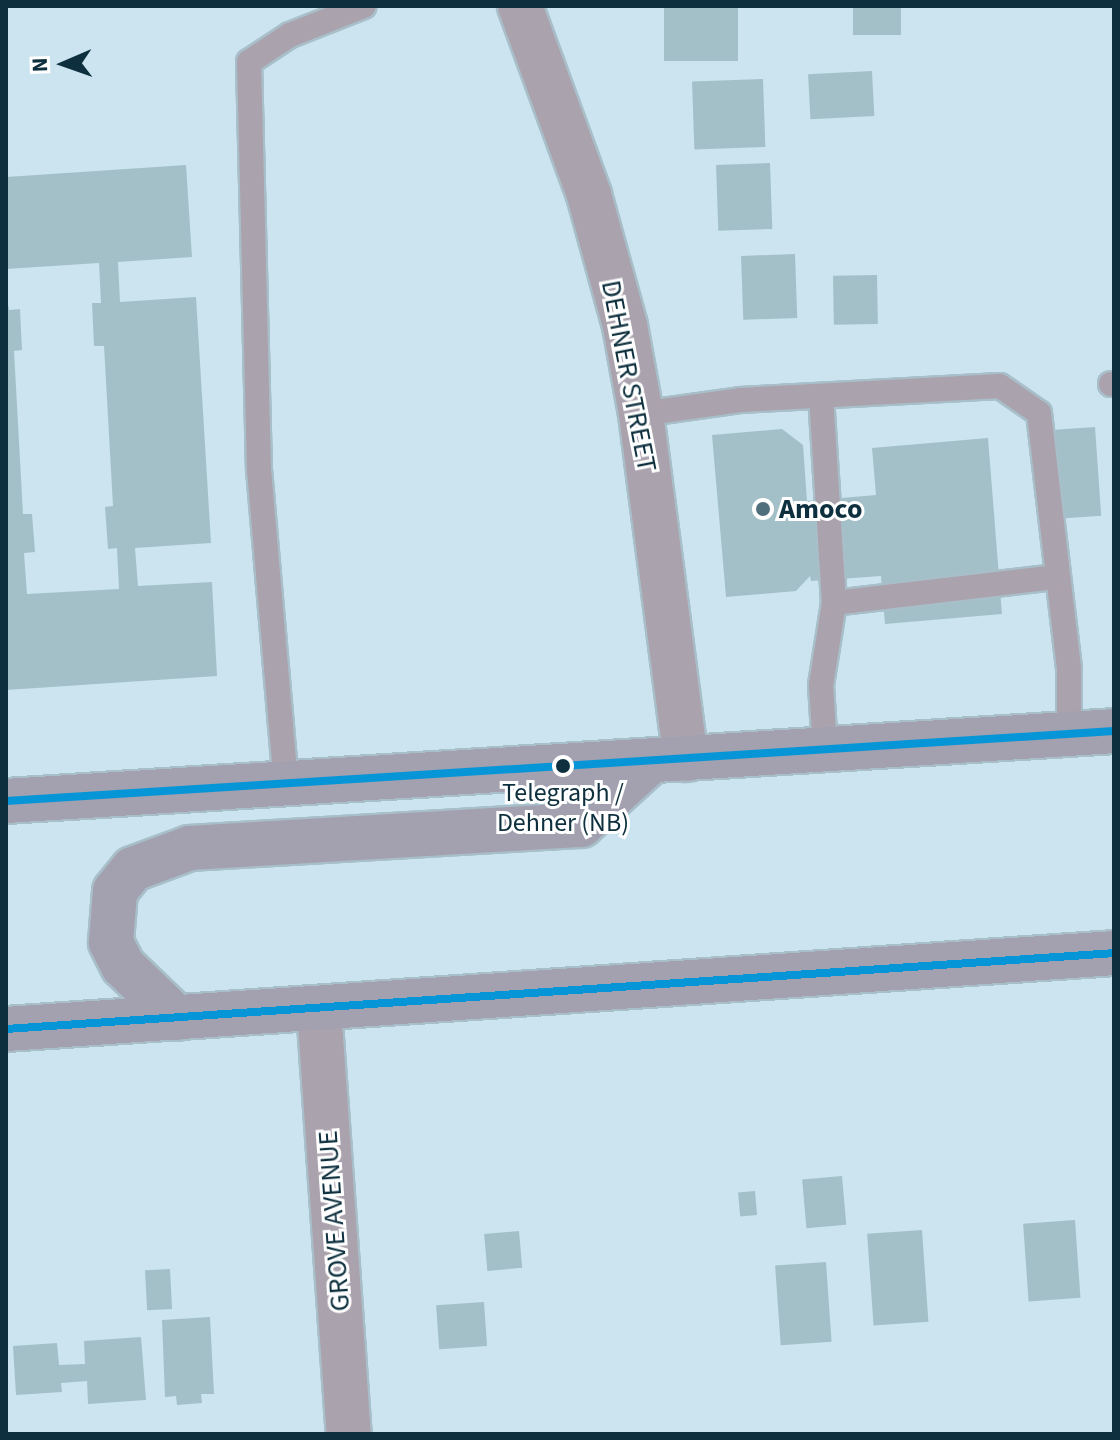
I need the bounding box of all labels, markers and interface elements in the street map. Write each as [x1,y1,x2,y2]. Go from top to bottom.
north arrow [24,24,104,104]
text: N [24,57,56,73]
street label: DEHNER STREET [594,277,664,475]
place label: Amoco [779,492,862,526]
marker: Amoco [754,500,772,518]
marker: Telegraph / Dehner (NB) [555,758,571,774]
place label: Telegraph / Dehner (NB) [497,777,629,838]
street label: GROVE AVENUE [311,1129,357,1313]

